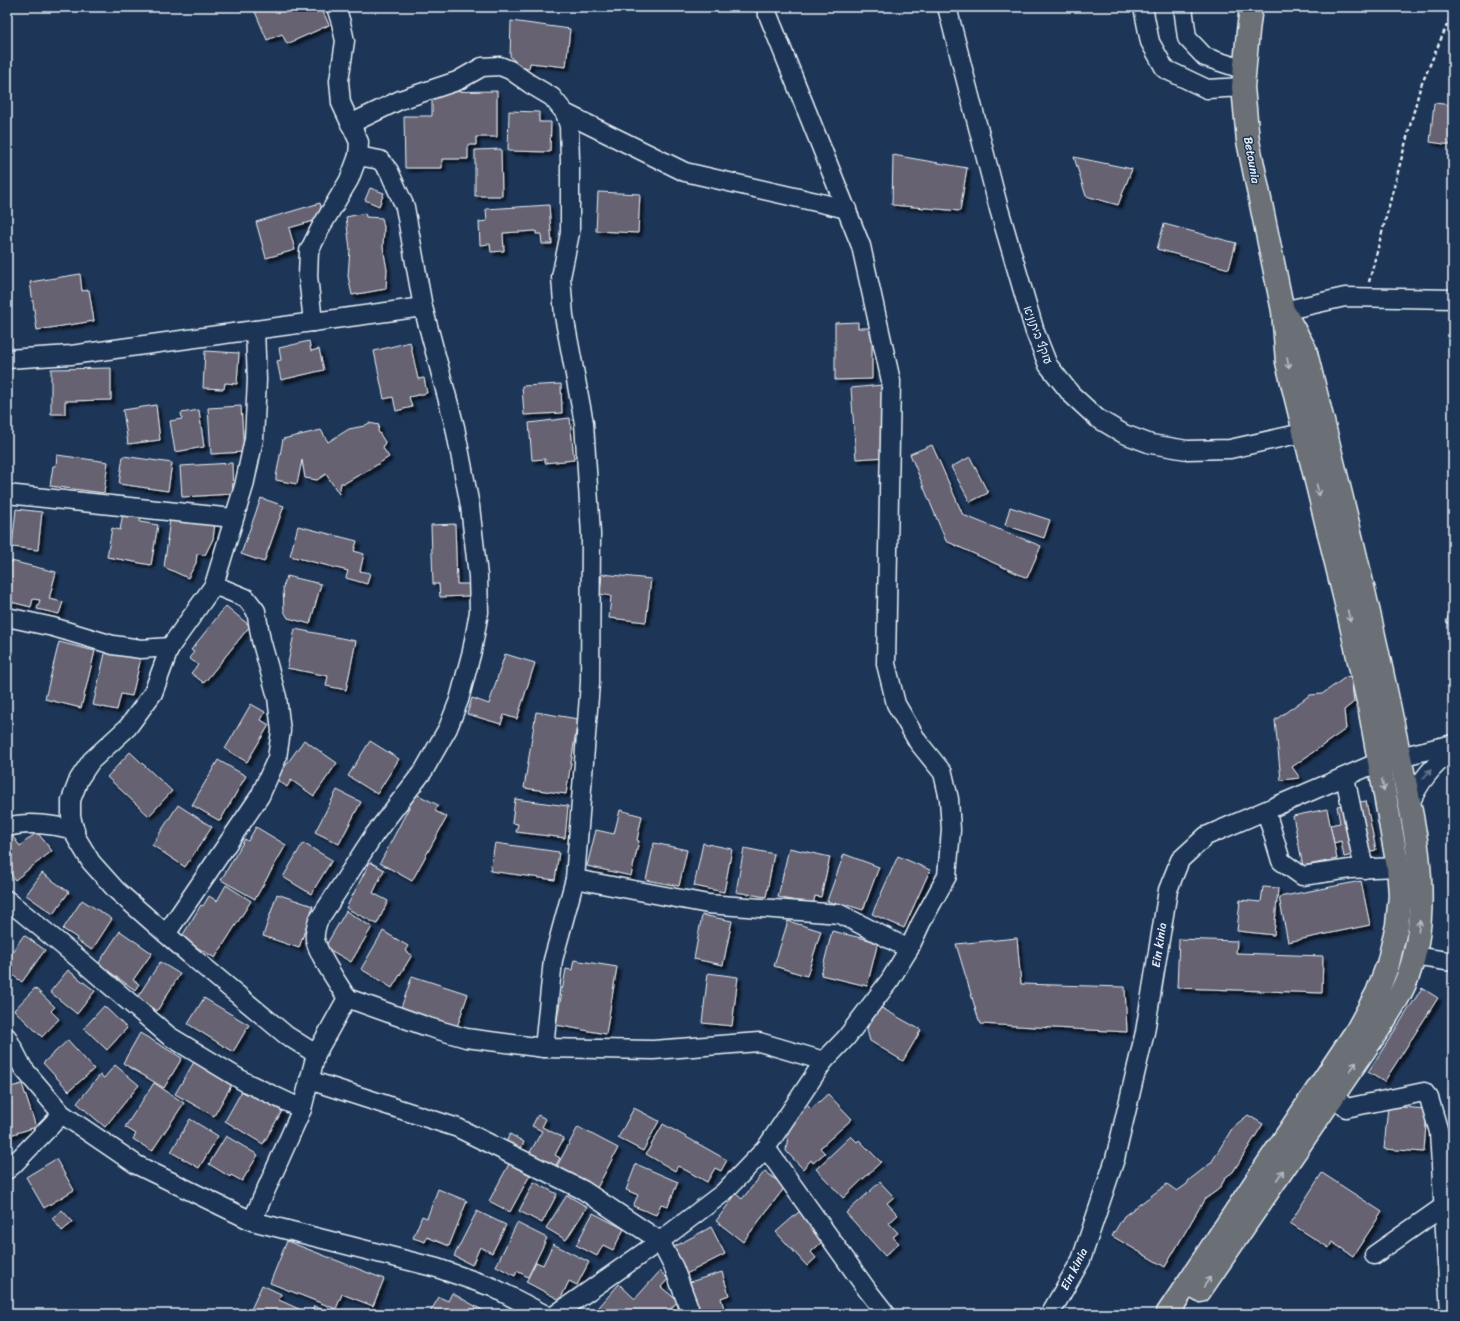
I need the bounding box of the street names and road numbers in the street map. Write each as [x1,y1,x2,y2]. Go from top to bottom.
street label: Betounia [1237,135,1267,186]
street label: עוקף ביתוניא [1017,302,1059,368]
street label: Ein kinia [1145,921,1173,969]
street label: Ein kinia [1054,1244,1094,1294]

